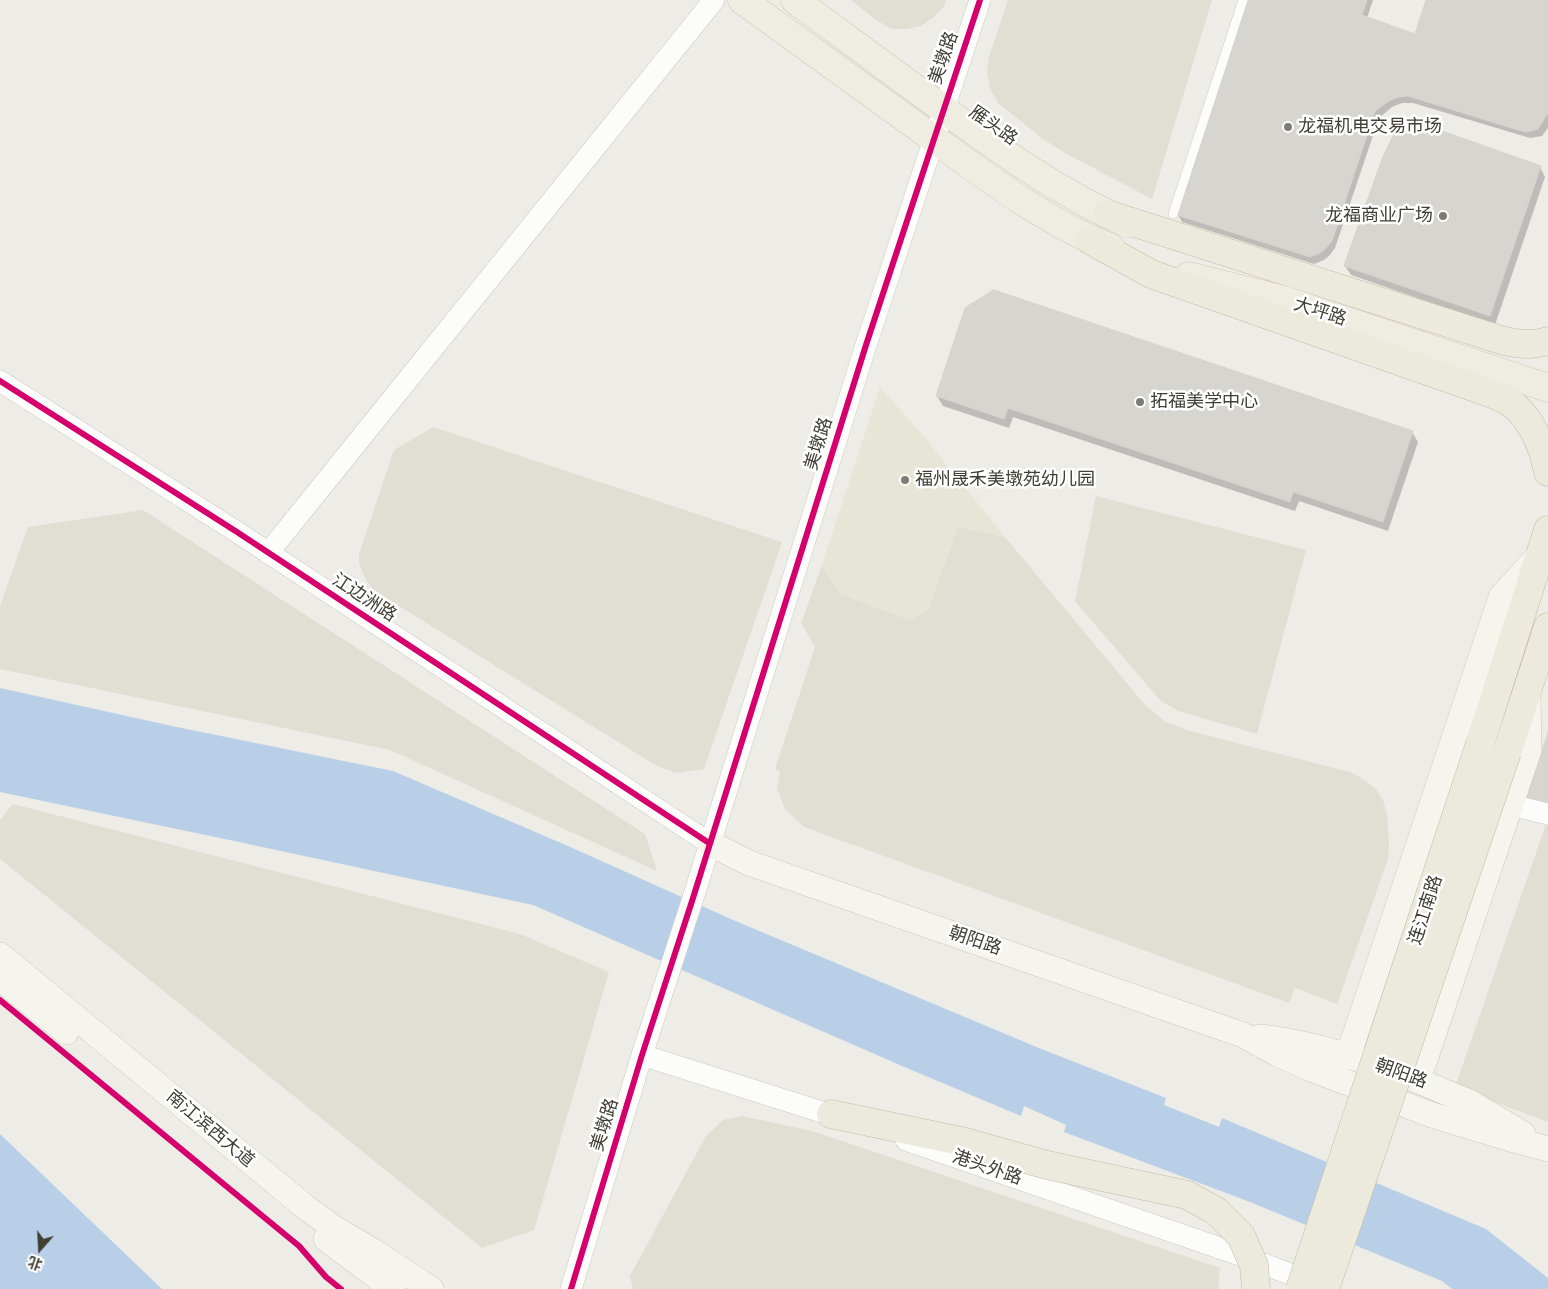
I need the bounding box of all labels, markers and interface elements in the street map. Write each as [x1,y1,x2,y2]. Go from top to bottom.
street label: 美墩路 [925,29,963,87]
street label: 雁头路 [965,102,1021,150]
place label: 龙福机电交易市场 [1298,116,1442,138]
marker: 龙福机电交易市场 [1282,121,1294,133]
place label: 龙福商业广场 [1325,205,1433,227]
marker: 龙福商业广场 [1437,210,1449,222]
street label: 大坪路 [1291,293,1349,331]
place label: 拓福美学中心 [1150,391,1258,413]
marker: 拓福美学中心 [1134,396,1146,408]
street label: 美墩路 [801,415,837,473]
place label: 福州晟禾美墩苑幼儿园 [915,469,1095,491]
marker: 福州晟禾美墩苑幼儿园 [899,474,911,486]
street label: 江边洲路 [328,569,400,627]
street label: 连江南路 [1405,872,1447,948]
street label: 朝阳路 [946,922,1004,960]
street label: 朝阳路 [1372,1055,1430,1093]
street label: 南江滨西大道 [162,1086,258,1172]
street label: 美墩路 [587,1096,623,1154]
street label: 港头外路 [949,1146,1025,1190]
north arrow [15,1224,65,1274]
text: 北 [26,1253,44,1273]

